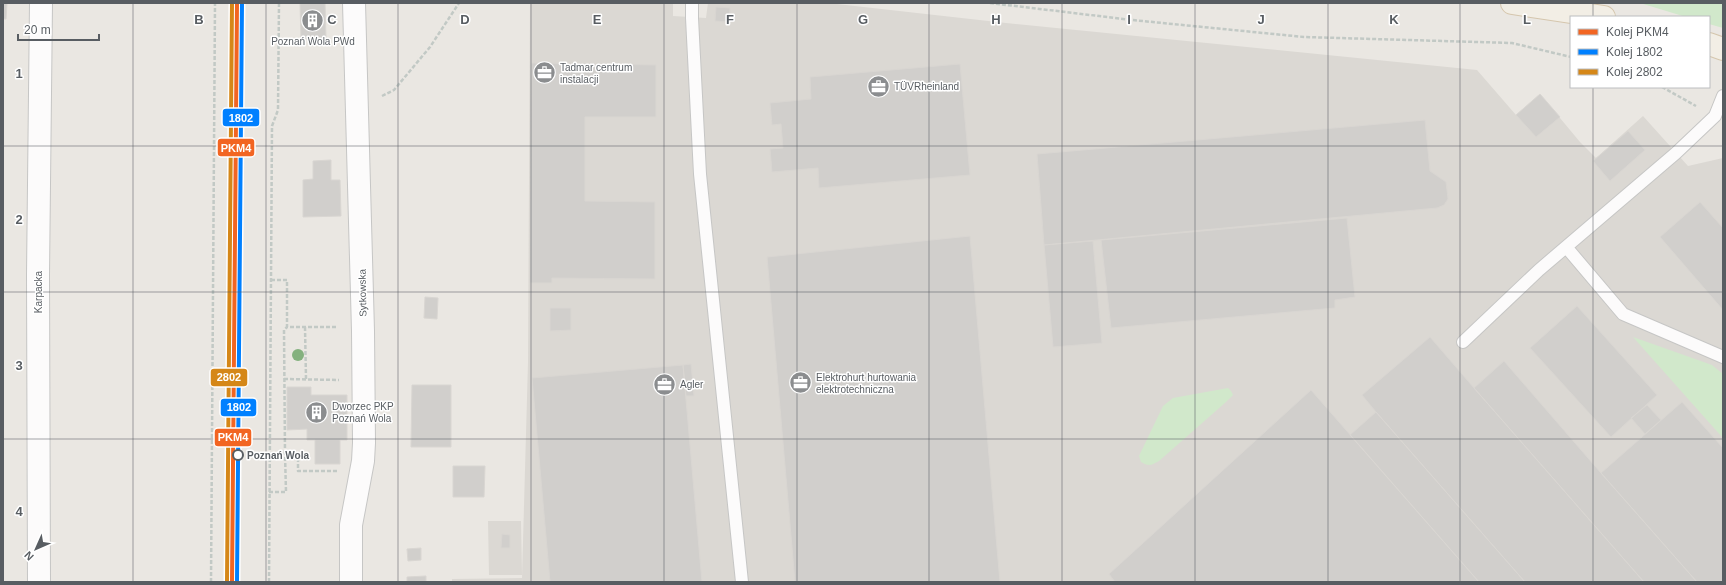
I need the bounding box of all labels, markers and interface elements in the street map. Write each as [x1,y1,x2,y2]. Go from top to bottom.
building icon: Poznań Wola PWd [300,8,326,34]
text: B [194,12,204,27]
text: C [327,12,337,27]
text: D [460,12,470,27]
text: E [593,12,602,27]
text: F [726,12,734,27]
text: G [858,12,868,27]
text: H [991,12,1001,27]
text: I [1127,12,1131,27]
text: J [1257,12,1265,27]
text: K [1389,12,1399,27]
text: L [1523,12,1531,27]
scale bar [18,16,99,42]
legend [1570,16,1710,88]
text: 20 m [24,23,51,37]
text: Kolej PKM4 [1606,25,1669,39]
place label: Poznań Wola PWd [271,36,355,47]
text: Kolej 1802 [1606,45,1663,59]
office icon: Tadmar centrum instalacji [531,60,557,86]
place label: Tadmar centrum instalacji [560,62,632,85]
text: Kolej 2802 [1606,65,1663,79]
text: 1 [15,66,23,81]
office icon: TÜVRheinland [865,73,891,99]
place label: TÜVRheinland [894,81,959,92]
line badge: 1802 [222,108,260,127]
text: 1802 [229,112,253,124]
line badge: PKM4 [217,138,255,157]
text: PKM4 [221,142,252,154]
text: 2 [15,212,23,227]
street label: Sytkowska [357,269,368,317]
street label: Karpacka [33,270,44,313]
text: 3 [15,358,23,373]
line badge: 2802 [210,368,248,387]
office icon: Elektrohurt hurtowania elektrotechniczna [788,370,814,396]
text: 2802 [217,371,241,383]
office icon: Agler [651,371,677,397]
place label: Elektrohurt hurtowania elektrotechniczna [816,372,916,395]
place label: Agler [680,379,704,390]
line badge: 1802 [220,398,257,417]
building icon: Dworzec PKP Poznań Wola [304,399,330,425]
text: 1802 [227,401,251,413]
place label: Dworzec PKP Poznań Wola [332,401,394,424]
line badge: PKM4 [214,428,252,447]
text: PKM4 [218,431,249,443]
marker: Poznań Wola [232,449,244,461]
place label: Poznań Wola [247,450,309,461]
text: 4 [15,504,23,519]
north arrow [16,529,56,569]
text: N [22,549,36,563]

